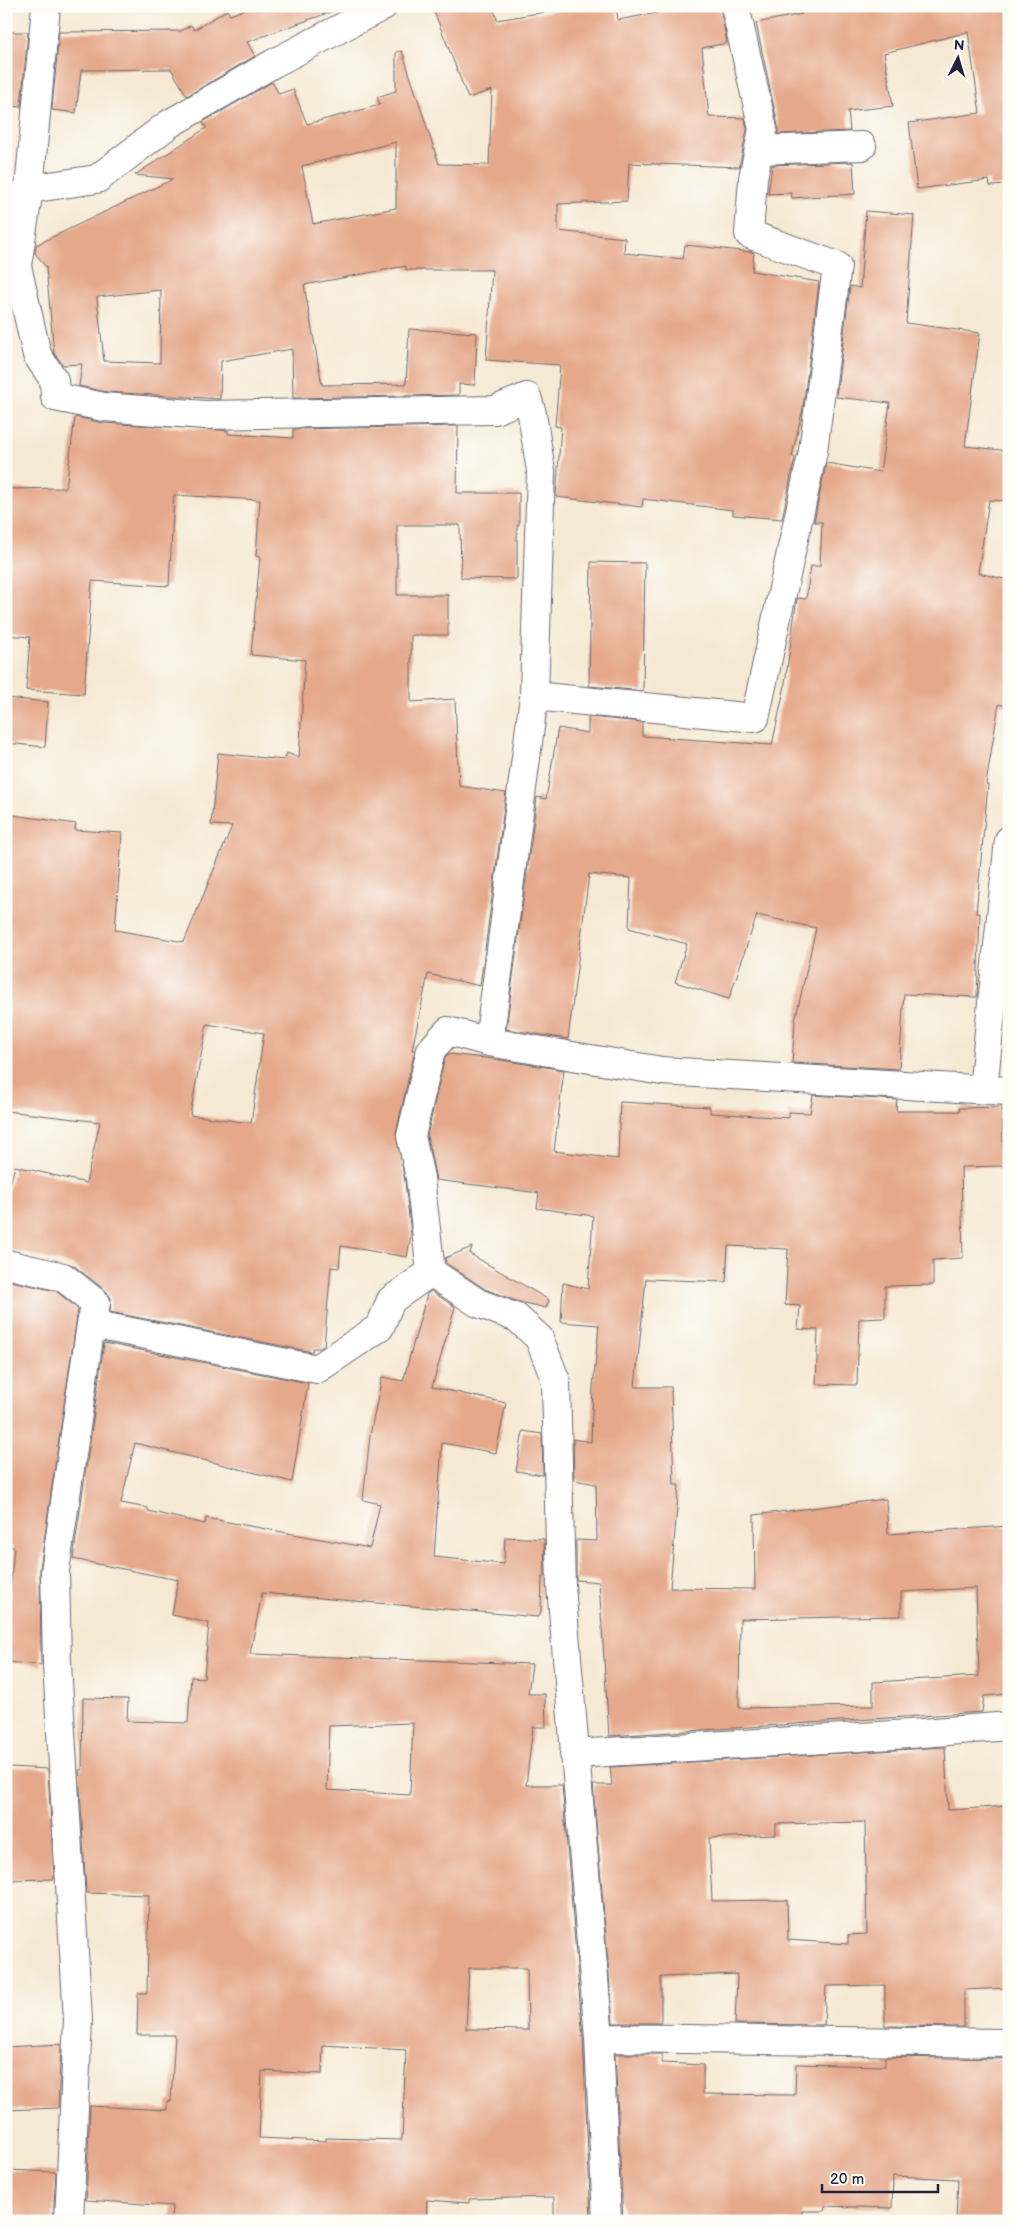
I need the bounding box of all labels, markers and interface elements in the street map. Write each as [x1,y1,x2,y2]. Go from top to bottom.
north arrow [932,32,982,82]
text: N [953,37,965,54]
scale bar [822,2162,939,2194]
text: 20 m [830,2170,864,2189]

